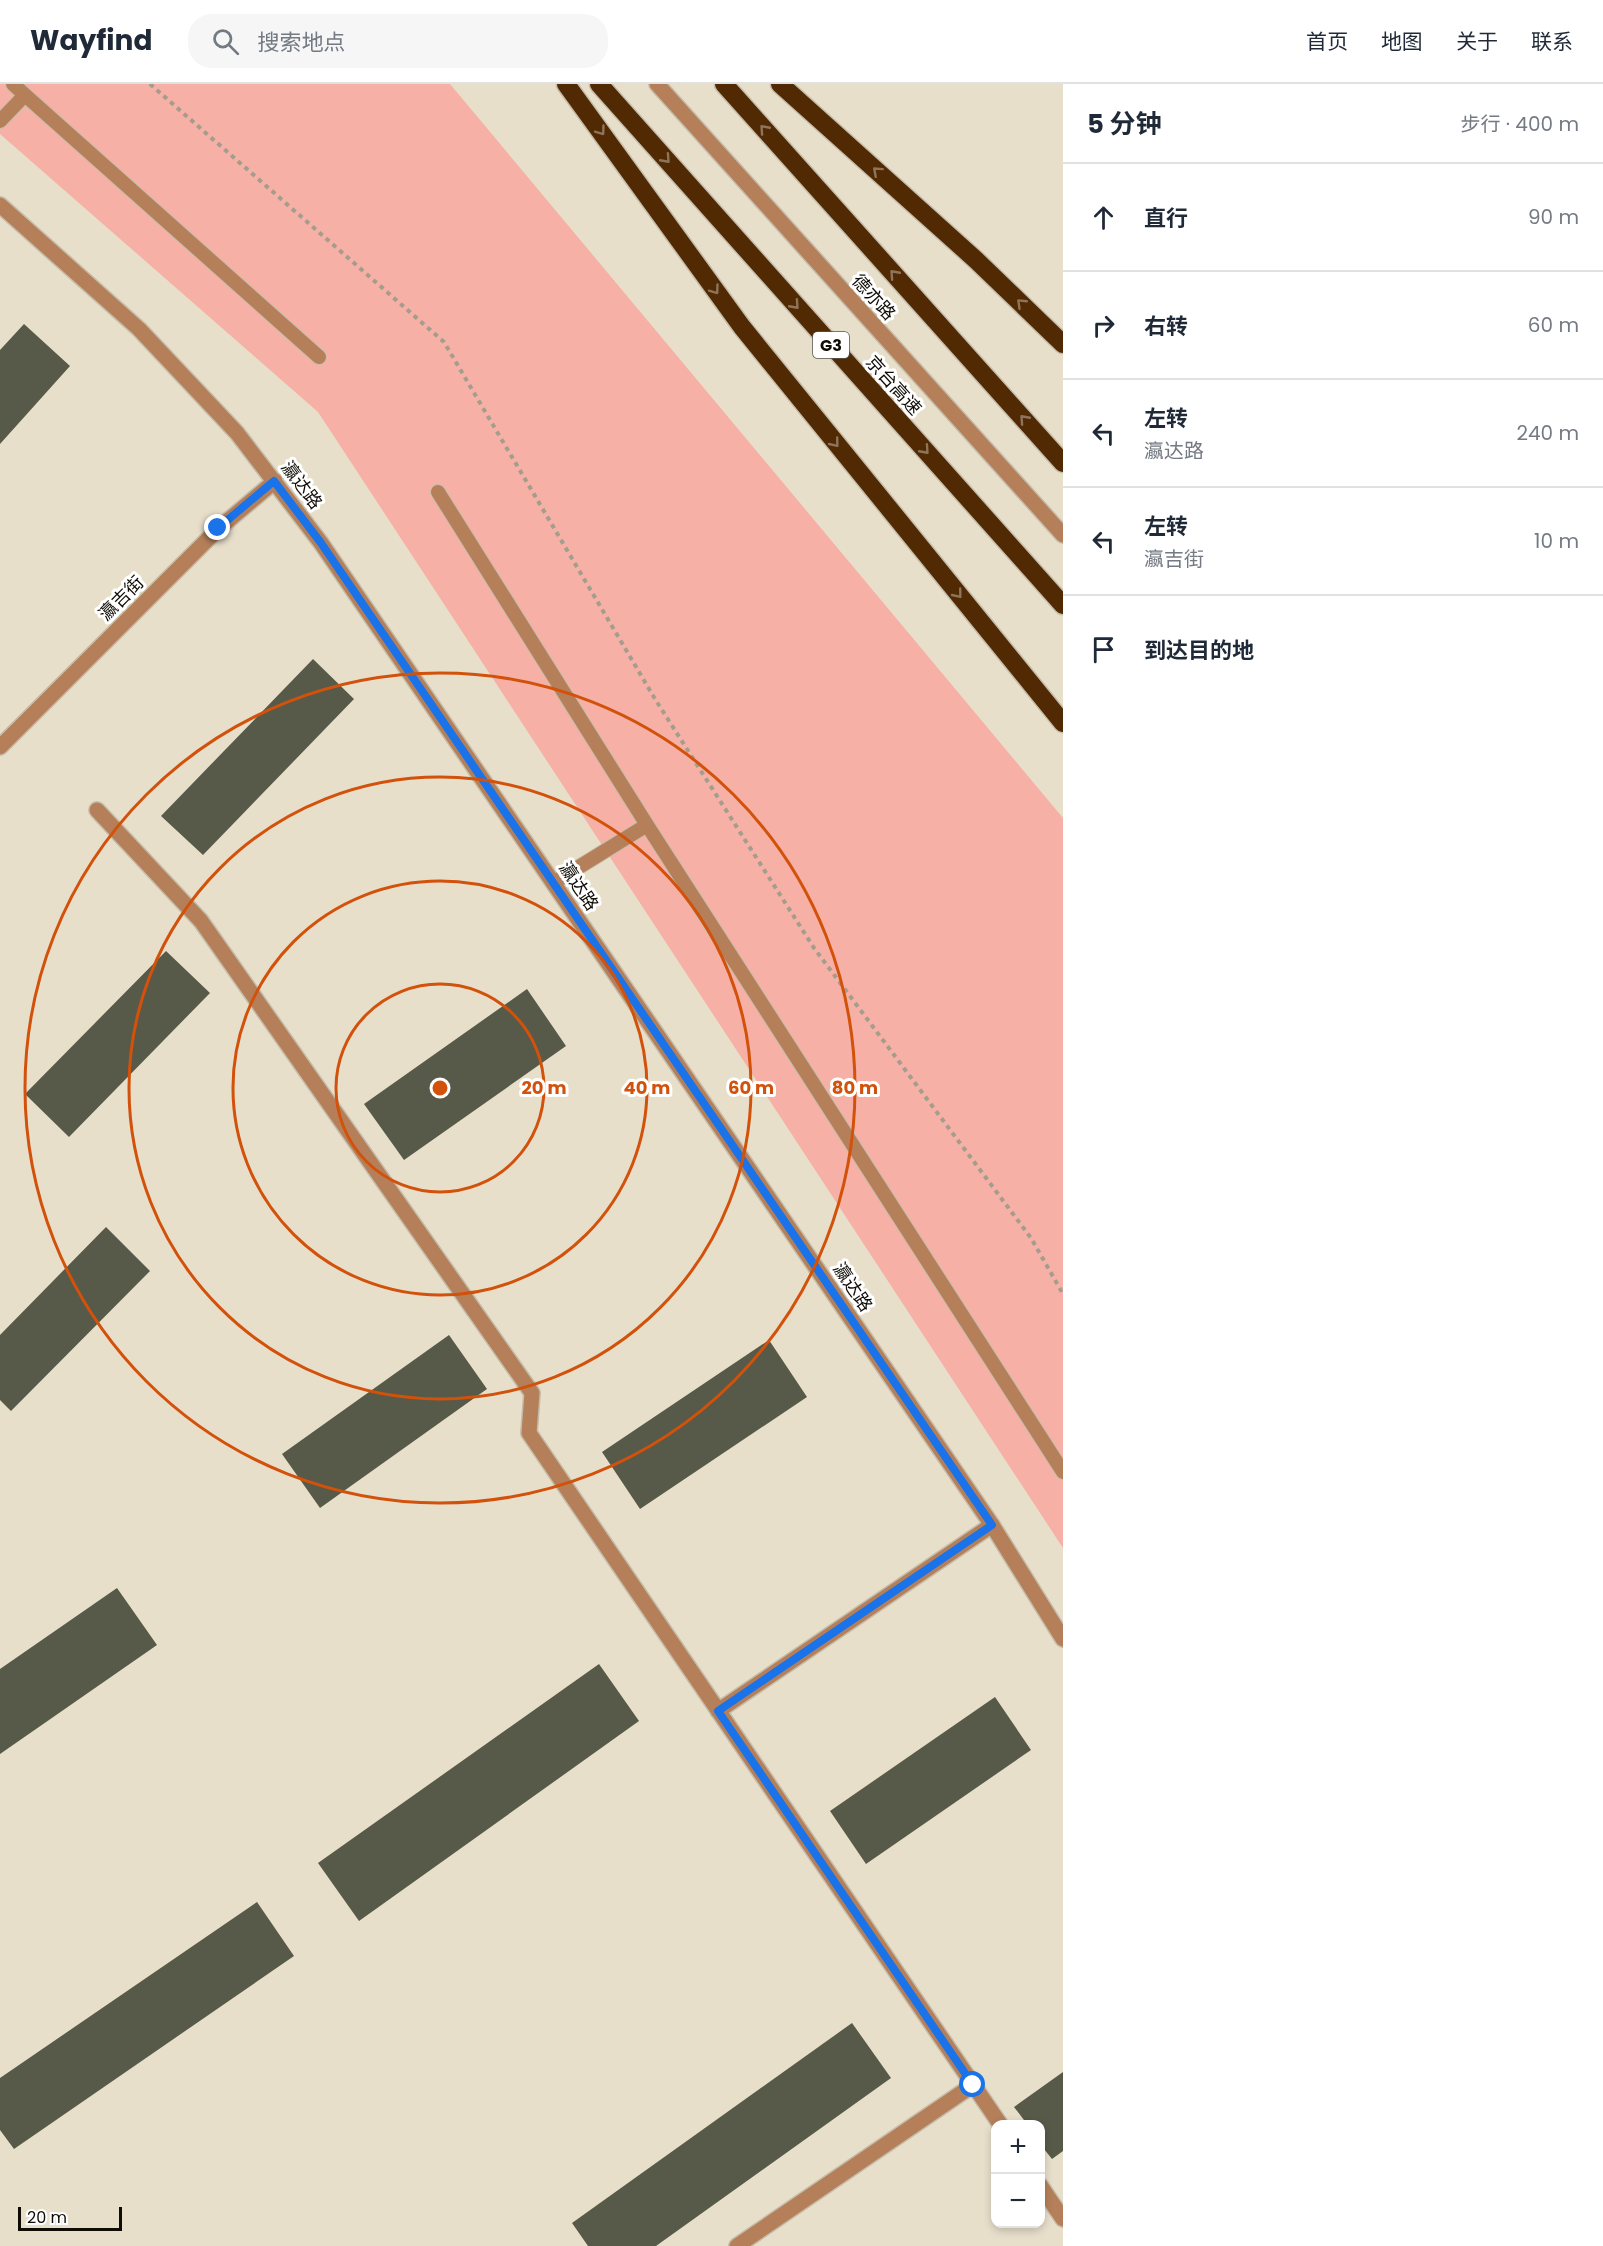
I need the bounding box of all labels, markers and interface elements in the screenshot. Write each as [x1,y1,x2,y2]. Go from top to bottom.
search box [188,14,608,68]
text: Wayfind [30,21,152,60]
icon: search [209,25,242,58]
text: 搜索地点 [257,27,345,58]
text: 首页 [1306,27,1348,56]
text: 地图 [1381,27,1423,56]
text: 关于 [1456,27,1498,56]
text: 联系 [1531,27,1573,56]
text: 5 分钟 [1087,106,1161,142]
text: 步行 · 400 m [1460,110,1579,138]
one-way arrow [594,125,605,136]
one-way arrow [760,125,771,135]
one-way arrow [659,152,670,163]
one-way arrow [874,167,884,178]
icon: ahead [1087,201,1120,234]
text: 直行 [1144,203,1188,234]
text: 90 m [1528,203,1579,231]
street label: 德亦路 [847,269,901,325]
one-way arrow [890,270,901,281]
one-way arrow [707,283,718,294]
one-way arrow [788,298,799,309]
one-way arrow [1017,299,1028,310]
icon: right [1087,309,1120,342]
text: 右转 [1144,311,1188,342]
text: 60 m [1528,311,1579,339]
road number: G3 [813,332,849,358]
street label: 京台高速 [861,350,927,420]
text: 左转 [1144,403,1188,434]
one-way arrow [1020,415,1031,426]
icon: left [1087,417,1120,450]
text: 240 m [1516,419,1579,447]
one-way arrow [828,436,839,447]
text: 瀛达路 [1144,437,1204,465]
one-way arrow [918,444,929,454]
street label: 瀛达路 [276,456,328,514]
text: 左转 [1144,511,1188,542]
route end [204,514,230,540]
icon: left [1087,525,1120,558]
text: 10 m [1534,527,1579,555]
text: 瀛吉街 [1144,545,1204,573]
street label: 瀛吉街 [93,570,149,626]
one-way arrow [951,587,962,598]
icon: arrive [1087,633,1120,666]
text: 到达目的地 [1144,635,1254,666]
street label: 瀛达路 [554,857,604,915]
text: 20 m [522,1075,566,1100]
text: 40 m [624,1075,670,1100]
text: 60 m [728,1075,774,1100]
text: 80 m [832,1075,878,1100]
centre of rings [430,1078,450,1098]
street label: 瀛达路 [828,1258,878,1316]
route start [959,2071,985,2097]
map controls [991,2120,1045,2228]
button: + [991,2120,1045,2174]
button: − [991,2174,1045,2228]
scale bar [18,2204,122,2232]
text: 20 m [27,2206,67,2229]

